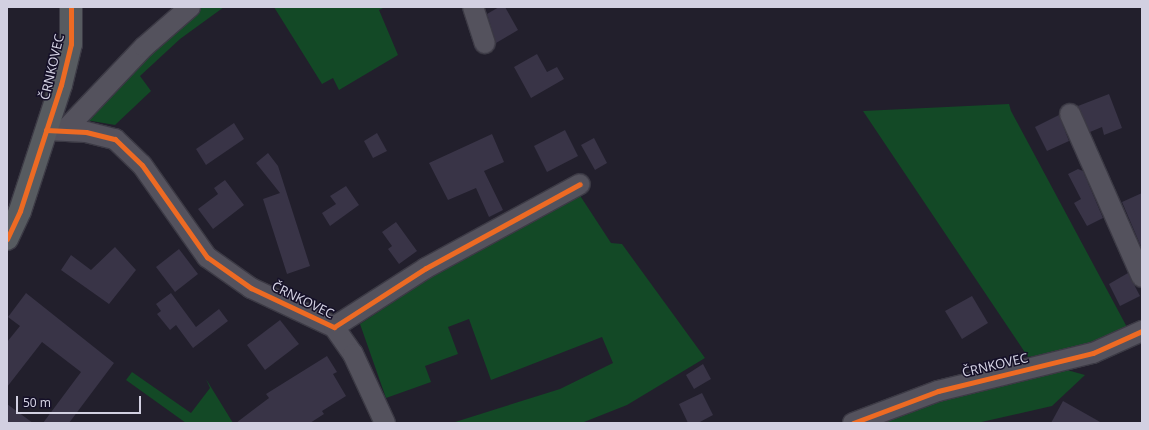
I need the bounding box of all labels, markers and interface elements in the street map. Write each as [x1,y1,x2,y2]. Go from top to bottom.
street label: ČRNKOVEC [37,32,67,102]
street label: ČRNKOVEC [269,278,337,322]
street label: ČRNKOVEC [960,350,1030,380]
scale bar [18,388,143,414]
text: 50 m [23,394,51,411]

